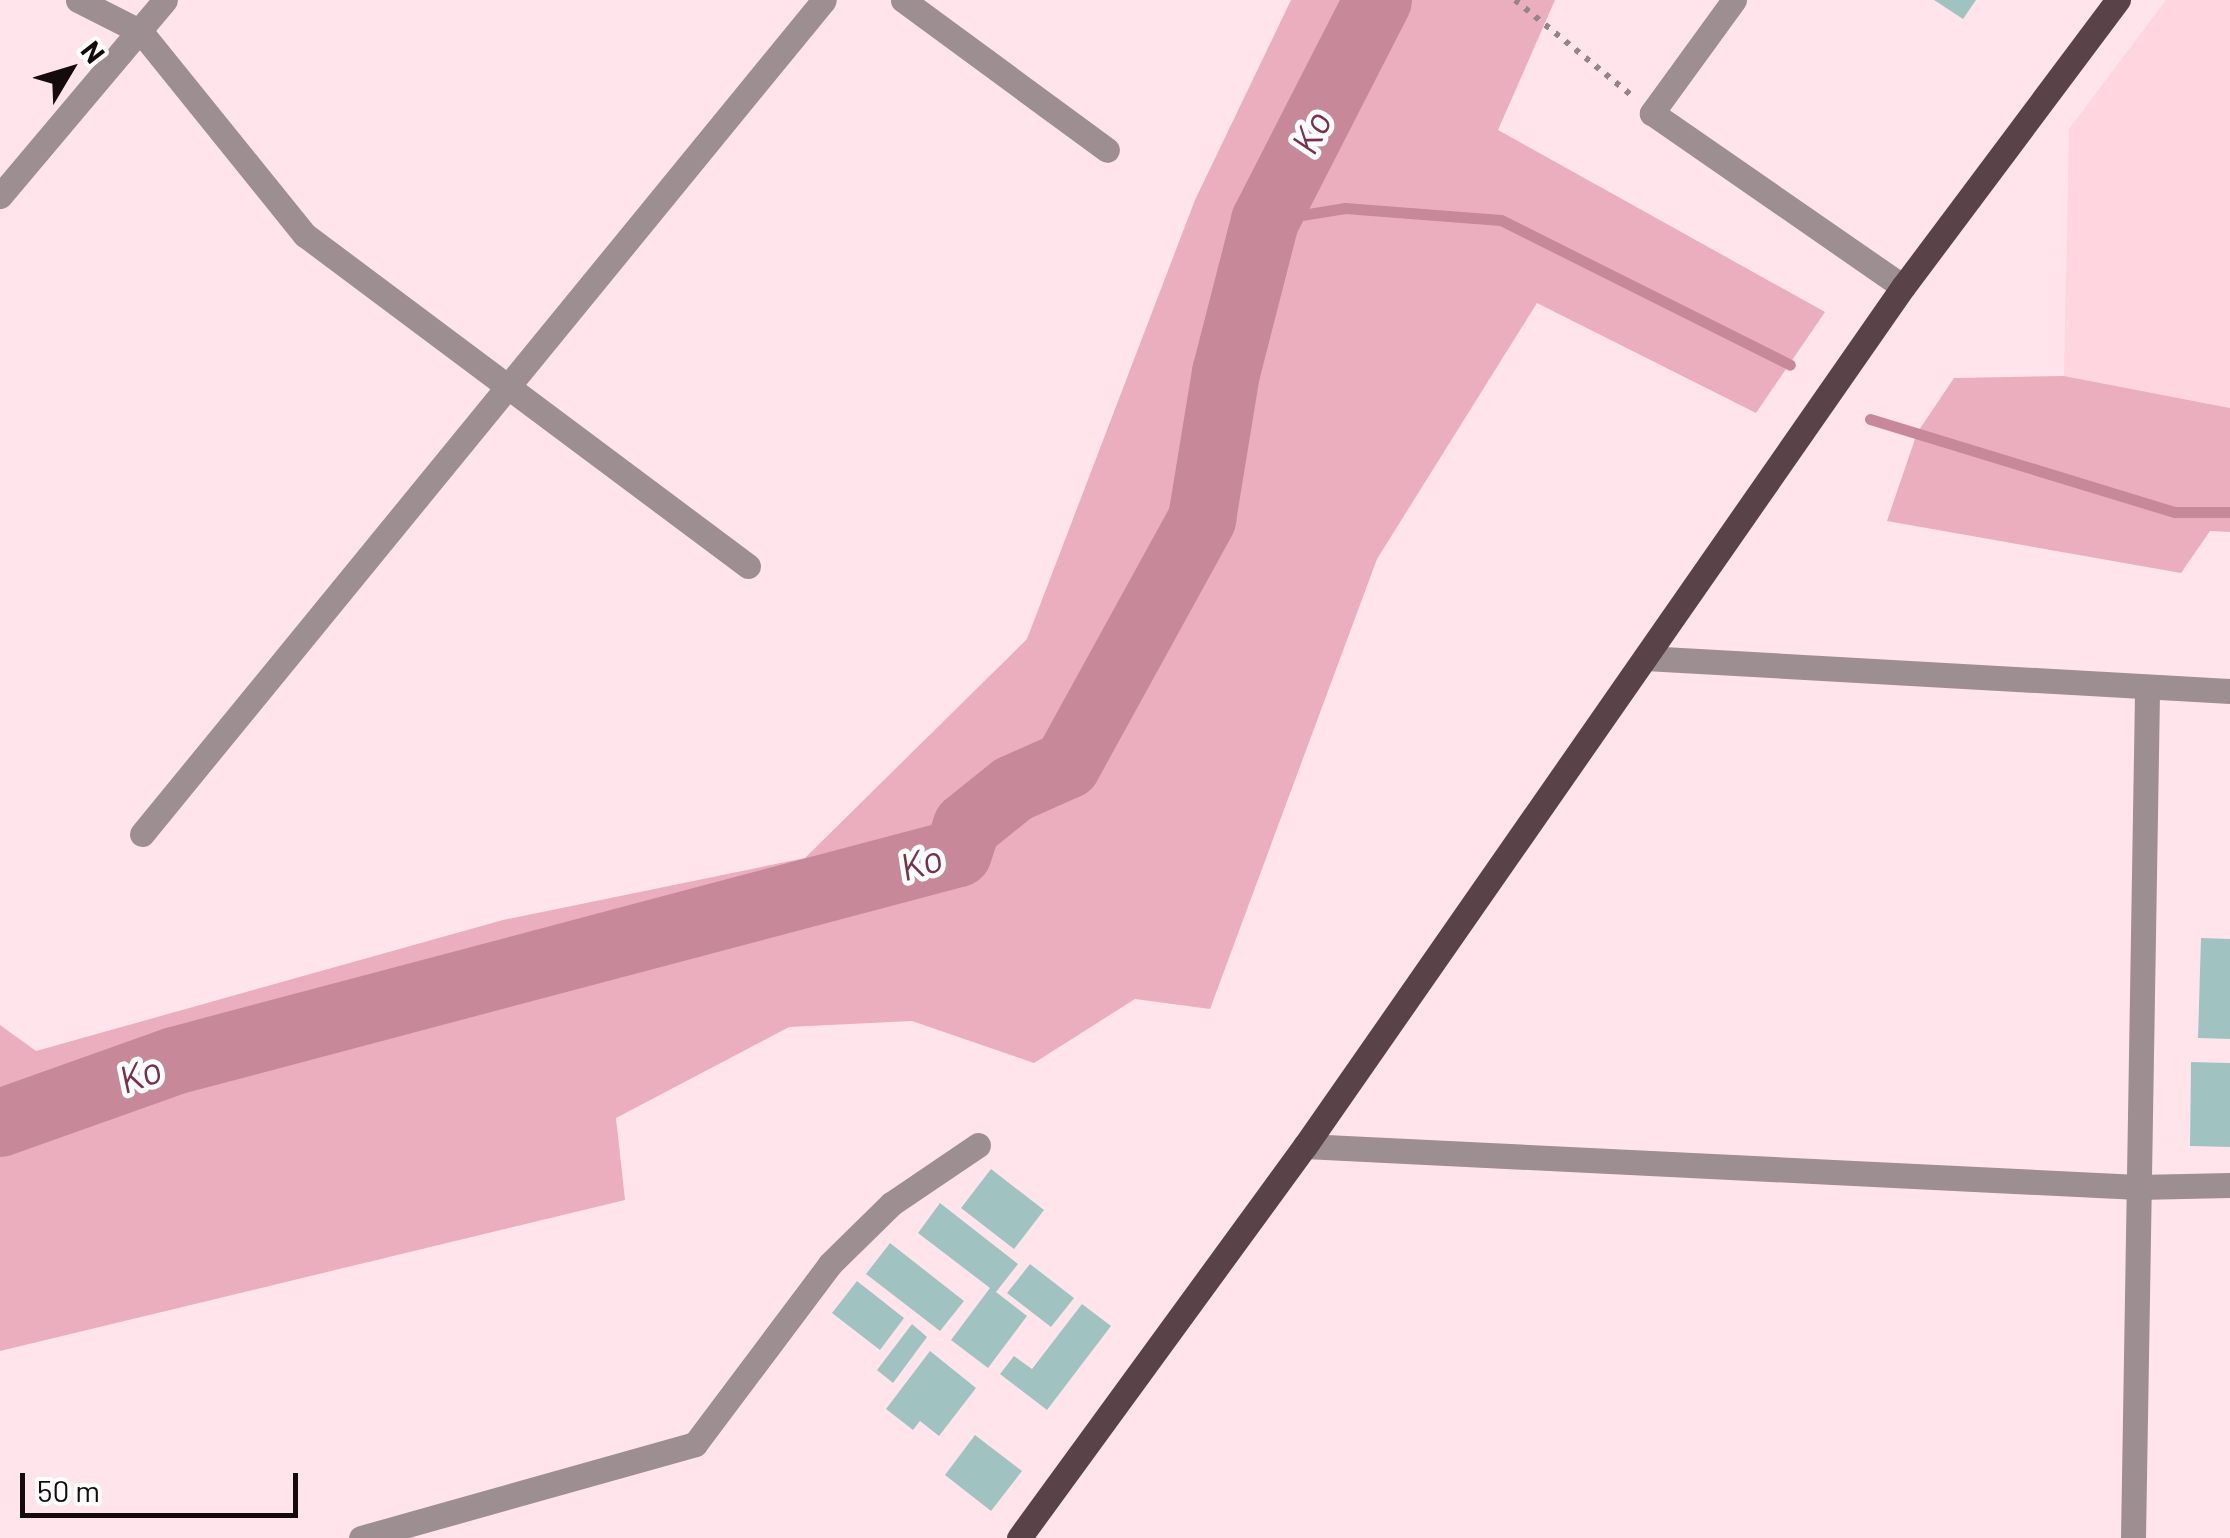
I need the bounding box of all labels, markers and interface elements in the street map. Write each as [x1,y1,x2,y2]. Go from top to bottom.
north arrow [20,20,120,120]
text: N [75,34,113,69]
water label: Ko [1281,103,1341,161]
water label: Ko [895,834,947,890]
water label: Ko [113,1046,167,1102]
scale bar [25,1453,302,1515]
text: 50 m [37,1472,100,1508]

